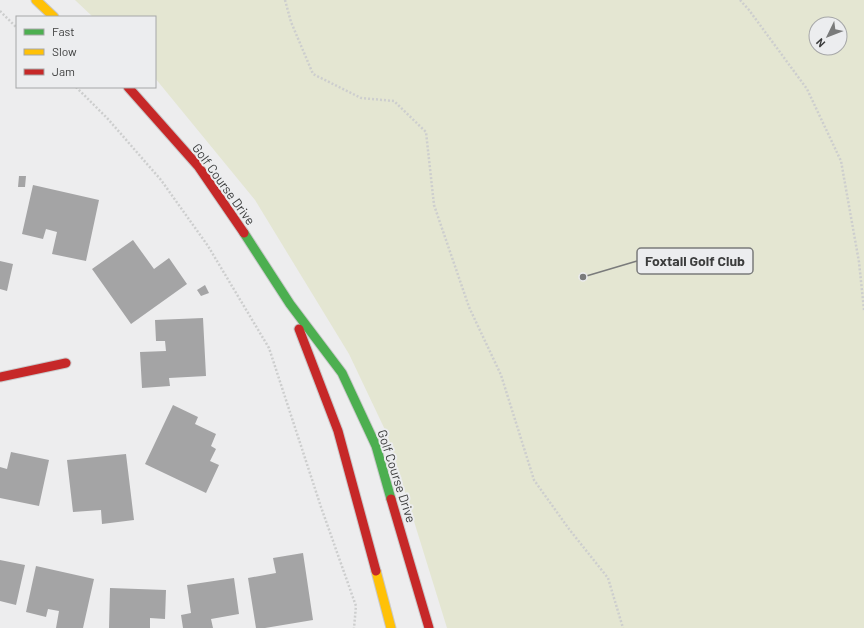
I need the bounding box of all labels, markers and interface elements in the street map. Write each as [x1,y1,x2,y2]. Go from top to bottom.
legend [16,16,156,88]
north arrow [808,16,848,56]
text: Fast [52,24,75,38]
text: N [813,36,828,50]
text: Slow [52,44,77,58]
text: Jam [52,64,75,78]
street label: Golf Course Drive [189,140,259,228]
callout: Foxtail Golf Club [637,248,753,274]
text: Foxtail Golf Club [645,252,745,269]
street label: Golf Course Drive [374,428,420,524]

